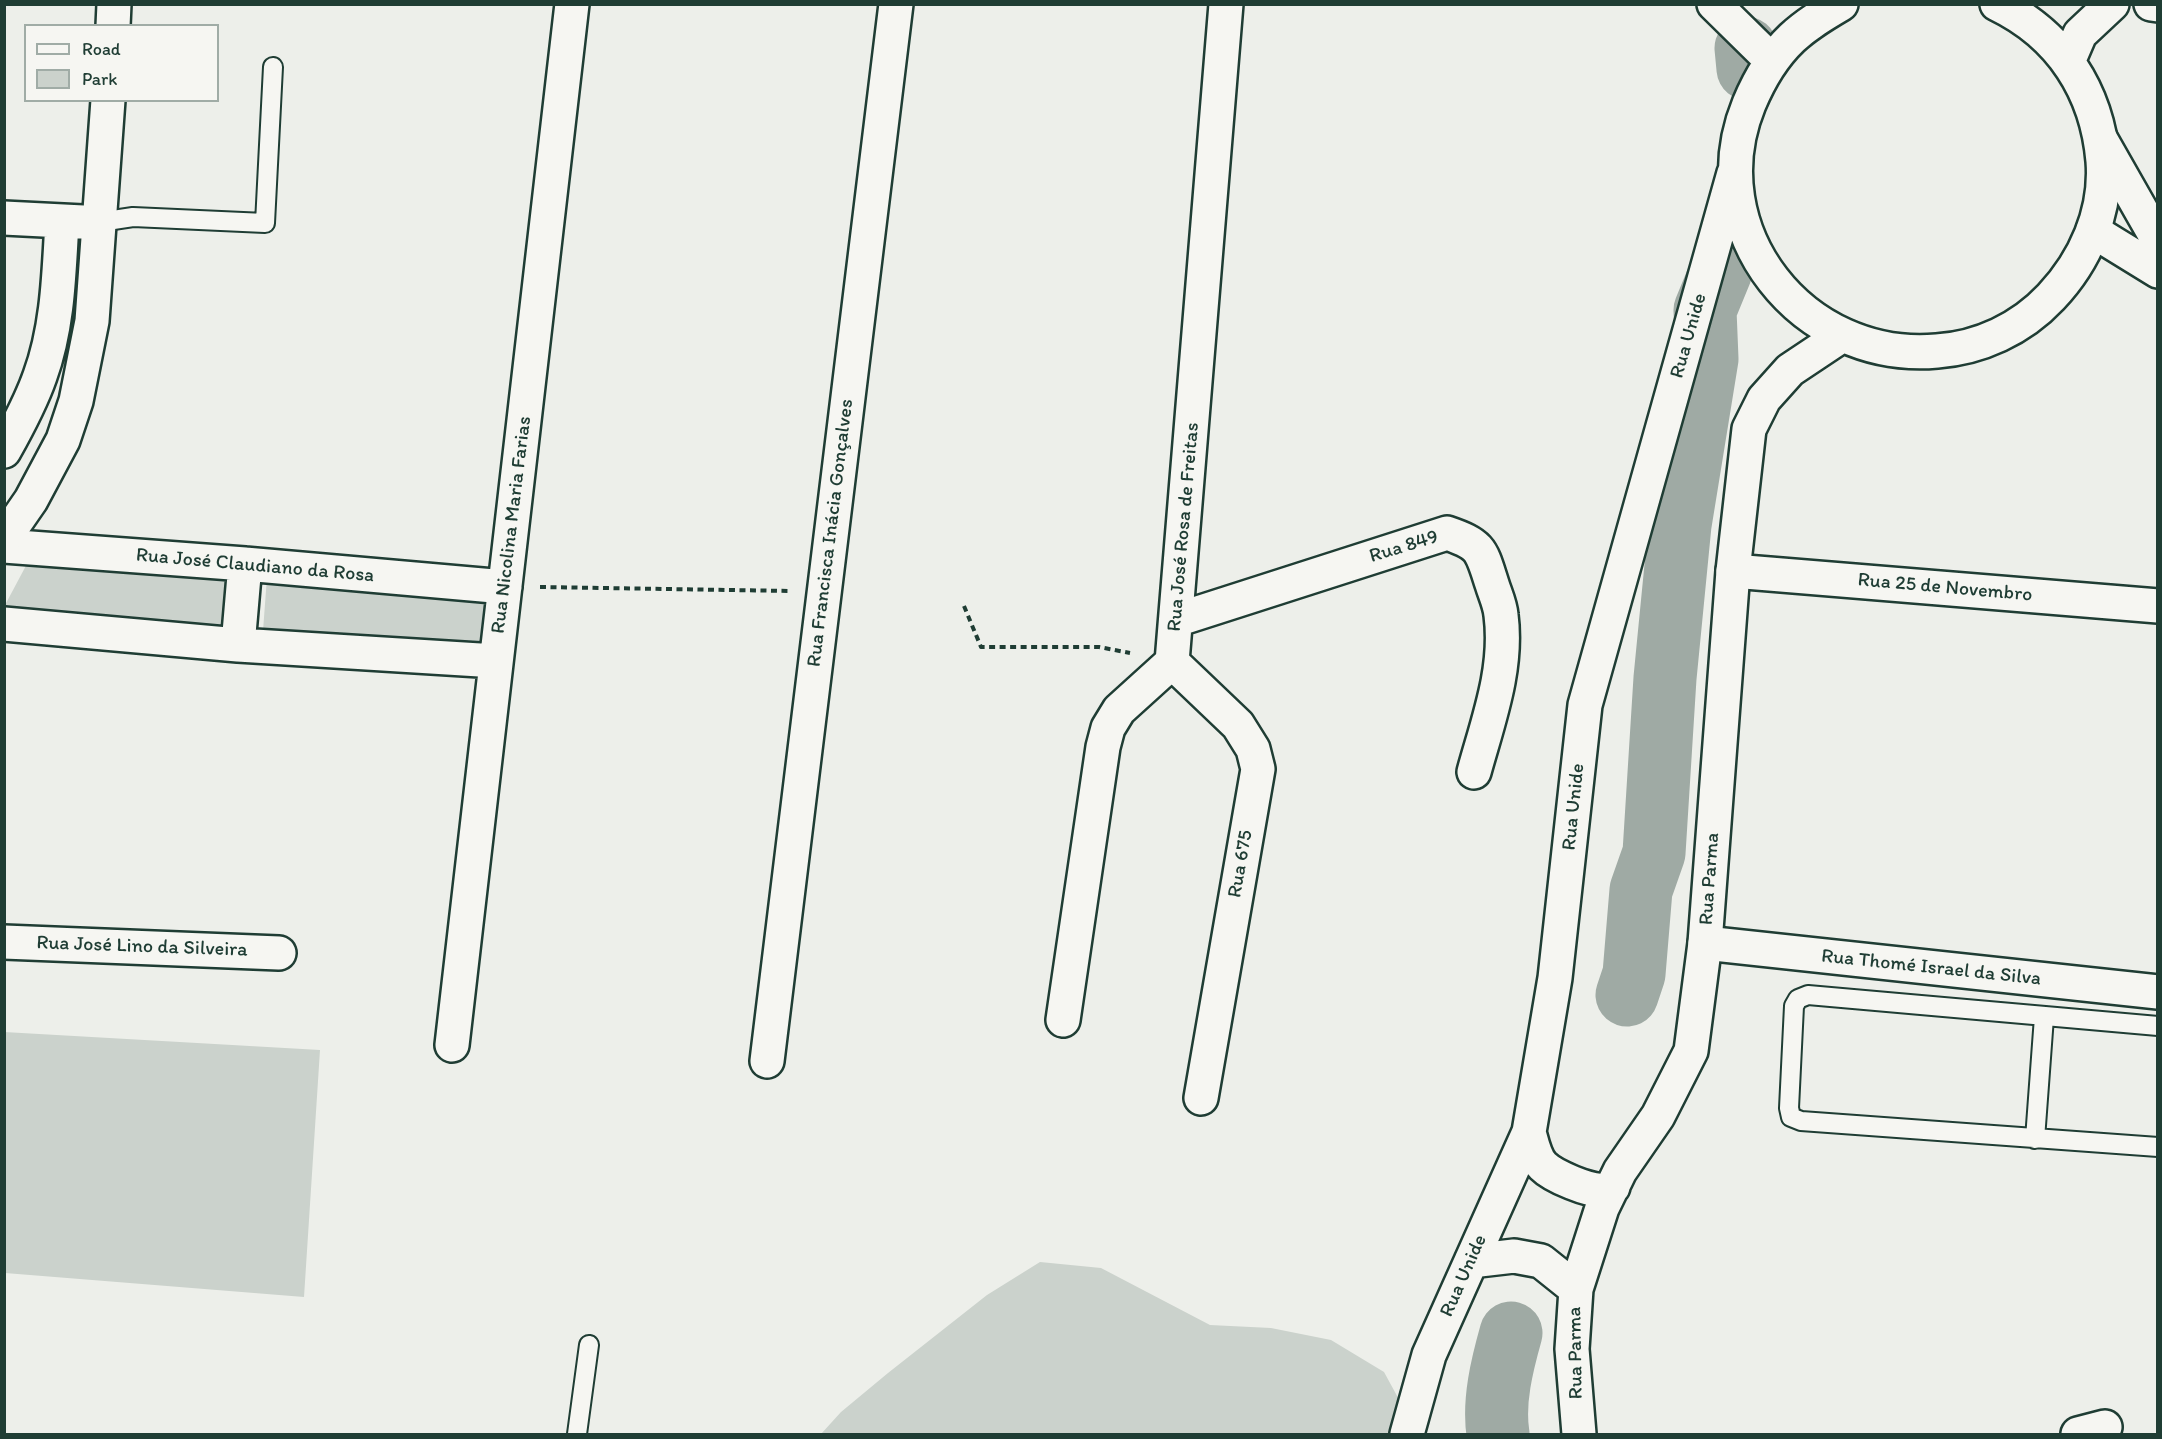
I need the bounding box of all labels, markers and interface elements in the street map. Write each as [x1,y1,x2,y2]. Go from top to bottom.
legend [24,24,219,102]
text: Road [82,38,121,60]
text: Park [82,68,117,90]
street label: Rua Unide [1665,291,1713,381]
street label: Rua Francisca Inácia Gonçalves [803,398,859,668]
street label: Rua Nicolina Maria Farias [487,415,537,635]
street label: Rua José Rosa de Freitas [1163,421,1205,633]
street label: Rua 849 [1367,525,1441,569]
street label: Rua José Claudiano da Rosa [135,544,375,588]
street label: Rua 25 de Novembro [1857,568,2033,608]
street label: Rua Unide [1557,762,1591,852]
street label: Rua 675 [1223,828,1259,900]
street label: Rua Parma [1695,832,1725,926]
street label: Rua José Lino da Silveira [36,931,248,963]
street label: Rua Thomé Israel da Silva [1820,945,2042,991]
street label: Rua Unide [1435,1231,1493,1321]
street label: Rua Parma [1563,1307,1589,1399]

